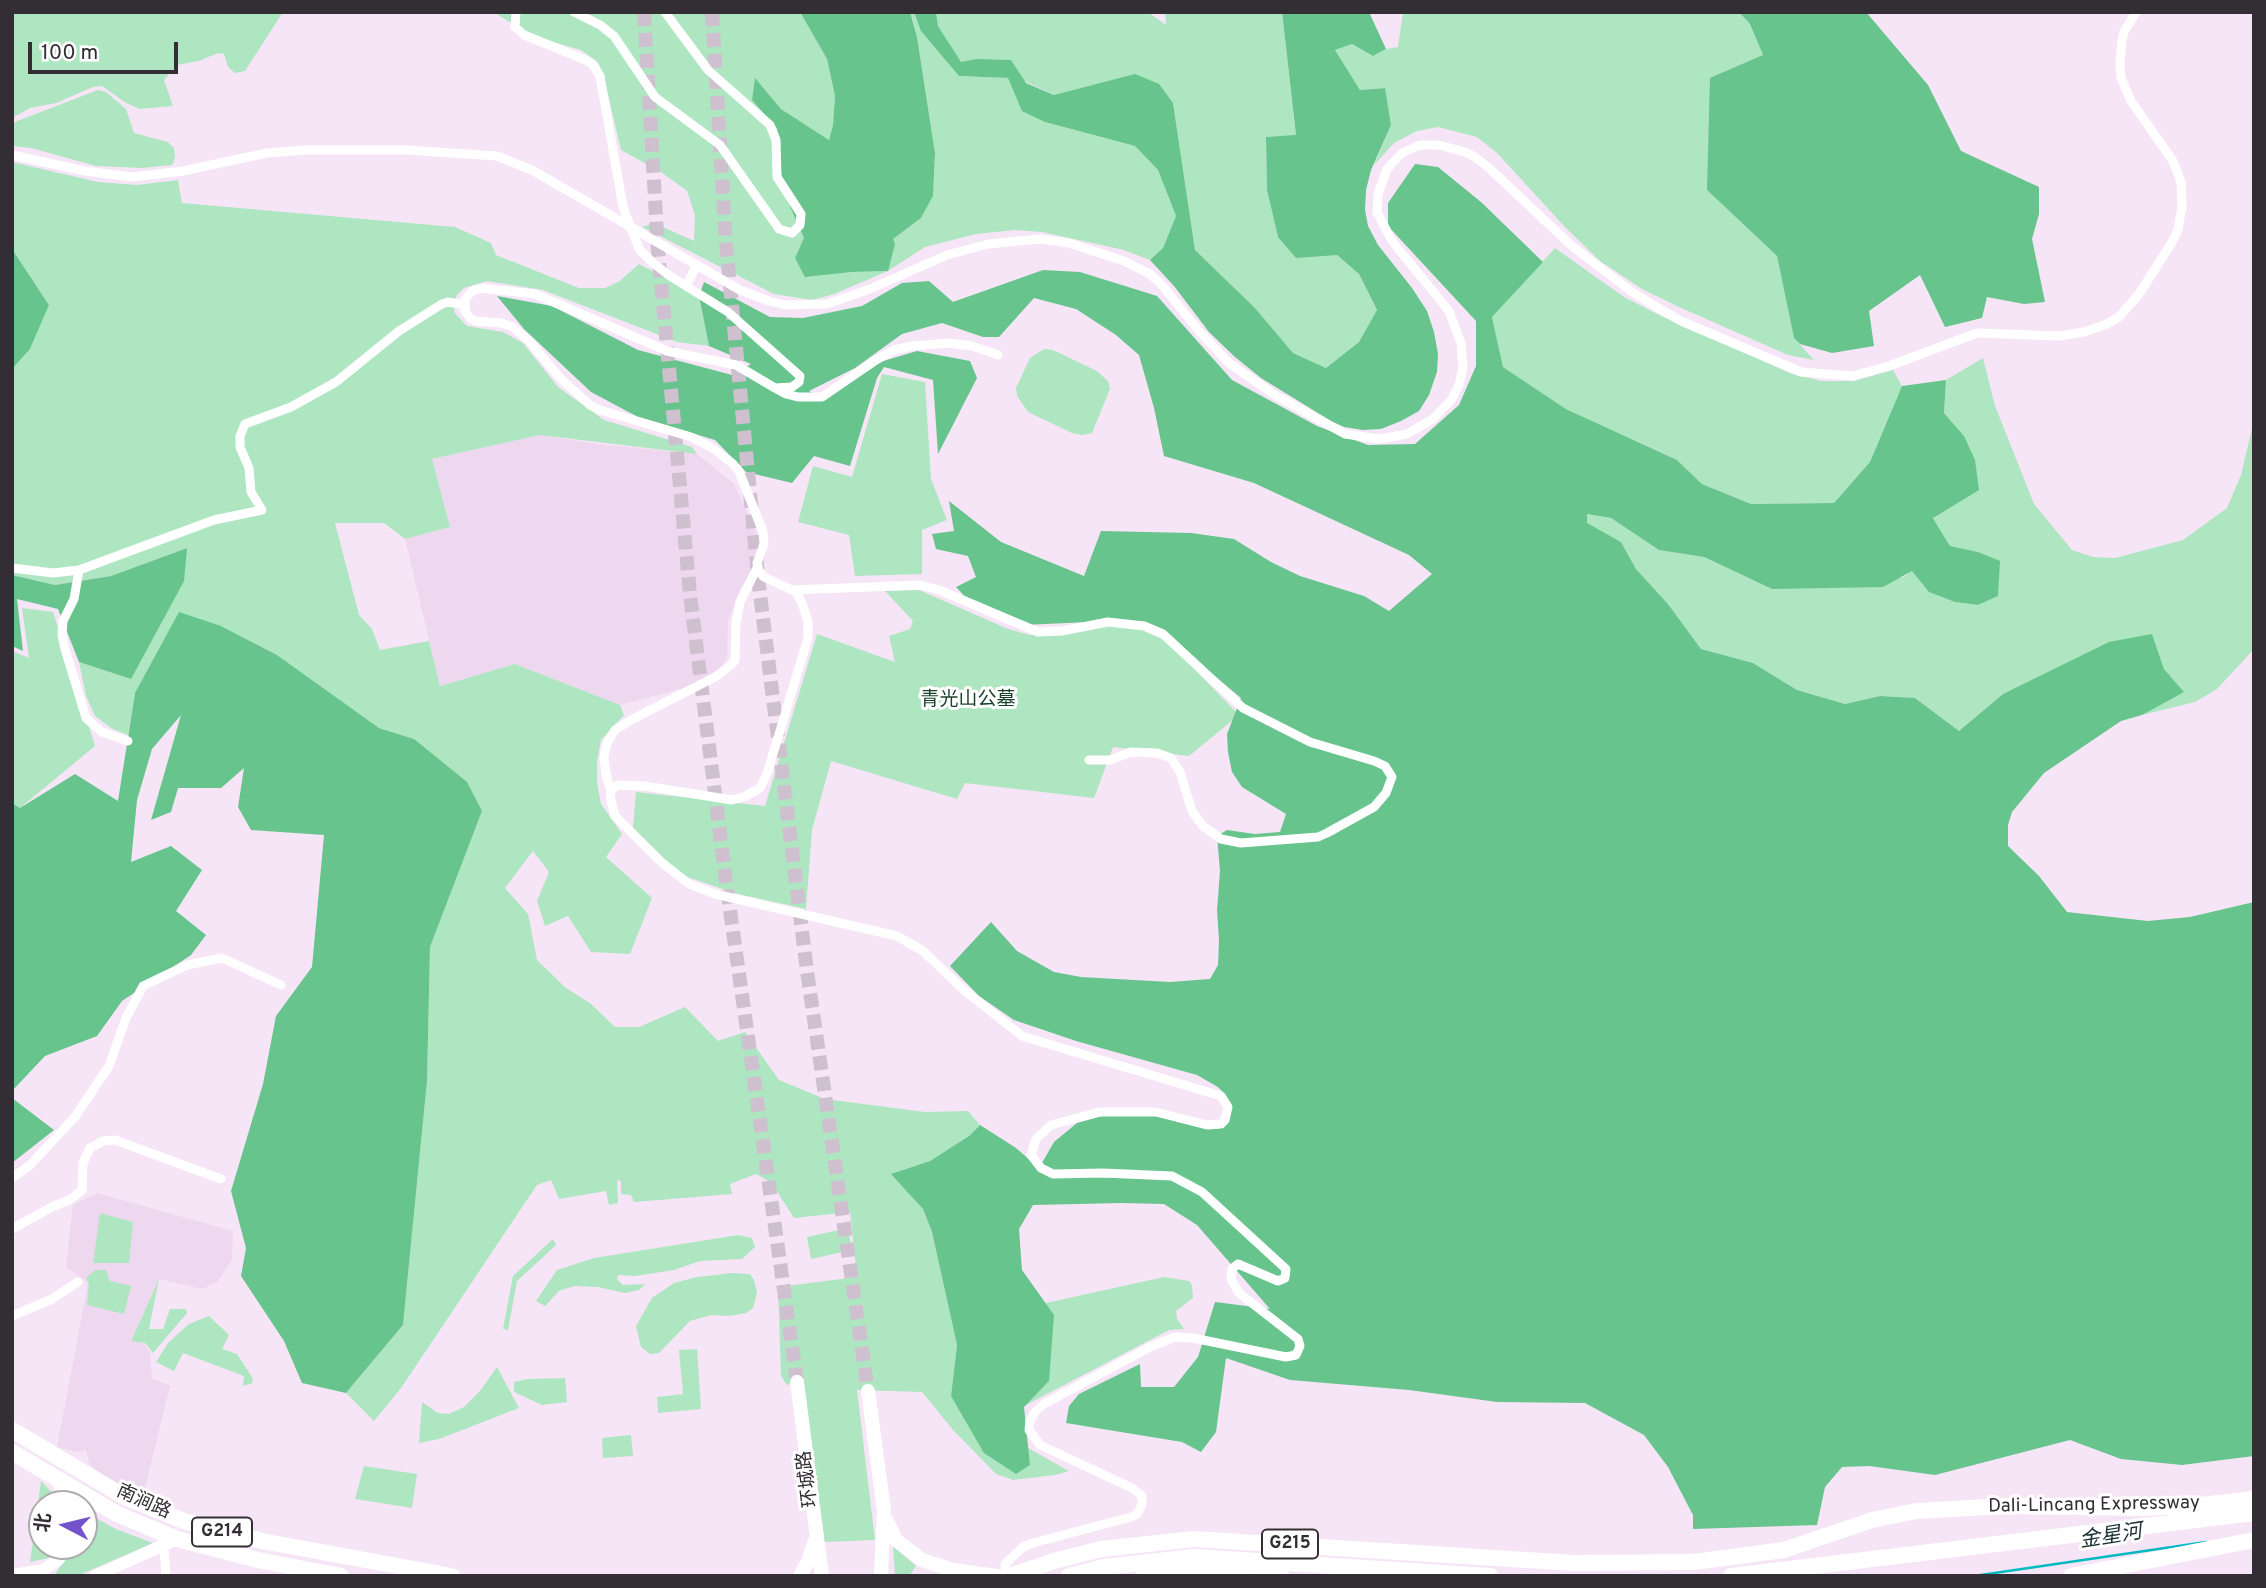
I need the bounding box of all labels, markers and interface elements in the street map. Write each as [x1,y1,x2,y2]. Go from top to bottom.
scale bar [32,28,182,72]
text: 100 m [41,40,98,67]
park label: 青光山公墓 [921,690,1015,712]
street label: 环城路 [794,1449,824,1509]
street label: 南涧路 [112,1481,174,1525]
north arrow [28,1490,98,1560]
street label: Dali-Lincang Expressway [1988,1493,2200,1519]
text: 北 [31,1512,57,1534]
road number: G214 [192,1518,252,1546]
water label: 金星河 [2078,1521,2144,1555]
road number: G215 [1262,1530,1318,1559]

